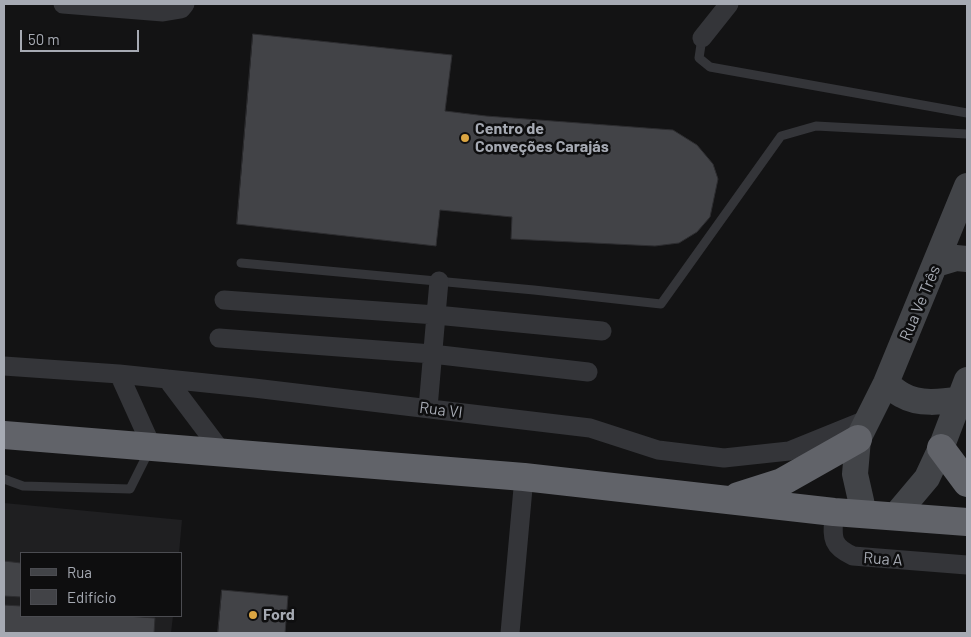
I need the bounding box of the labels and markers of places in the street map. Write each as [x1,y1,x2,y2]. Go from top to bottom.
place label: Centro de Conveções Carajás [475,119,609,157]
marker: Centro de Conveções Carajás [459,132,471,144]
place label: Ford [263,605,295,625]
marker: Ford [247,609,259,621]

